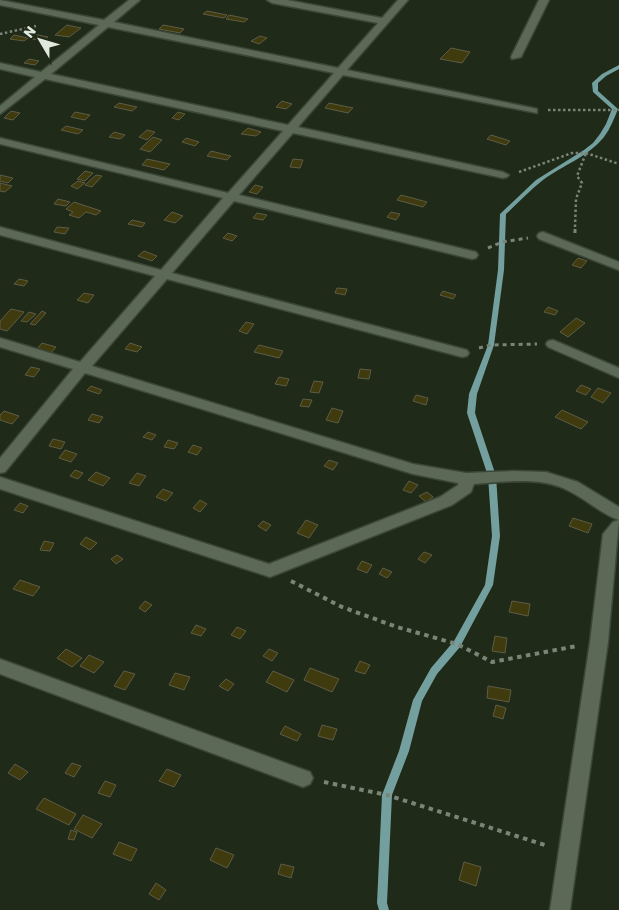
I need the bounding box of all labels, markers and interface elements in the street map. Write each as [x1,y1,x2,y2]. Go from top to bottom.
north arrow [15,15,65,65]
text: N [20,23,40,42]

